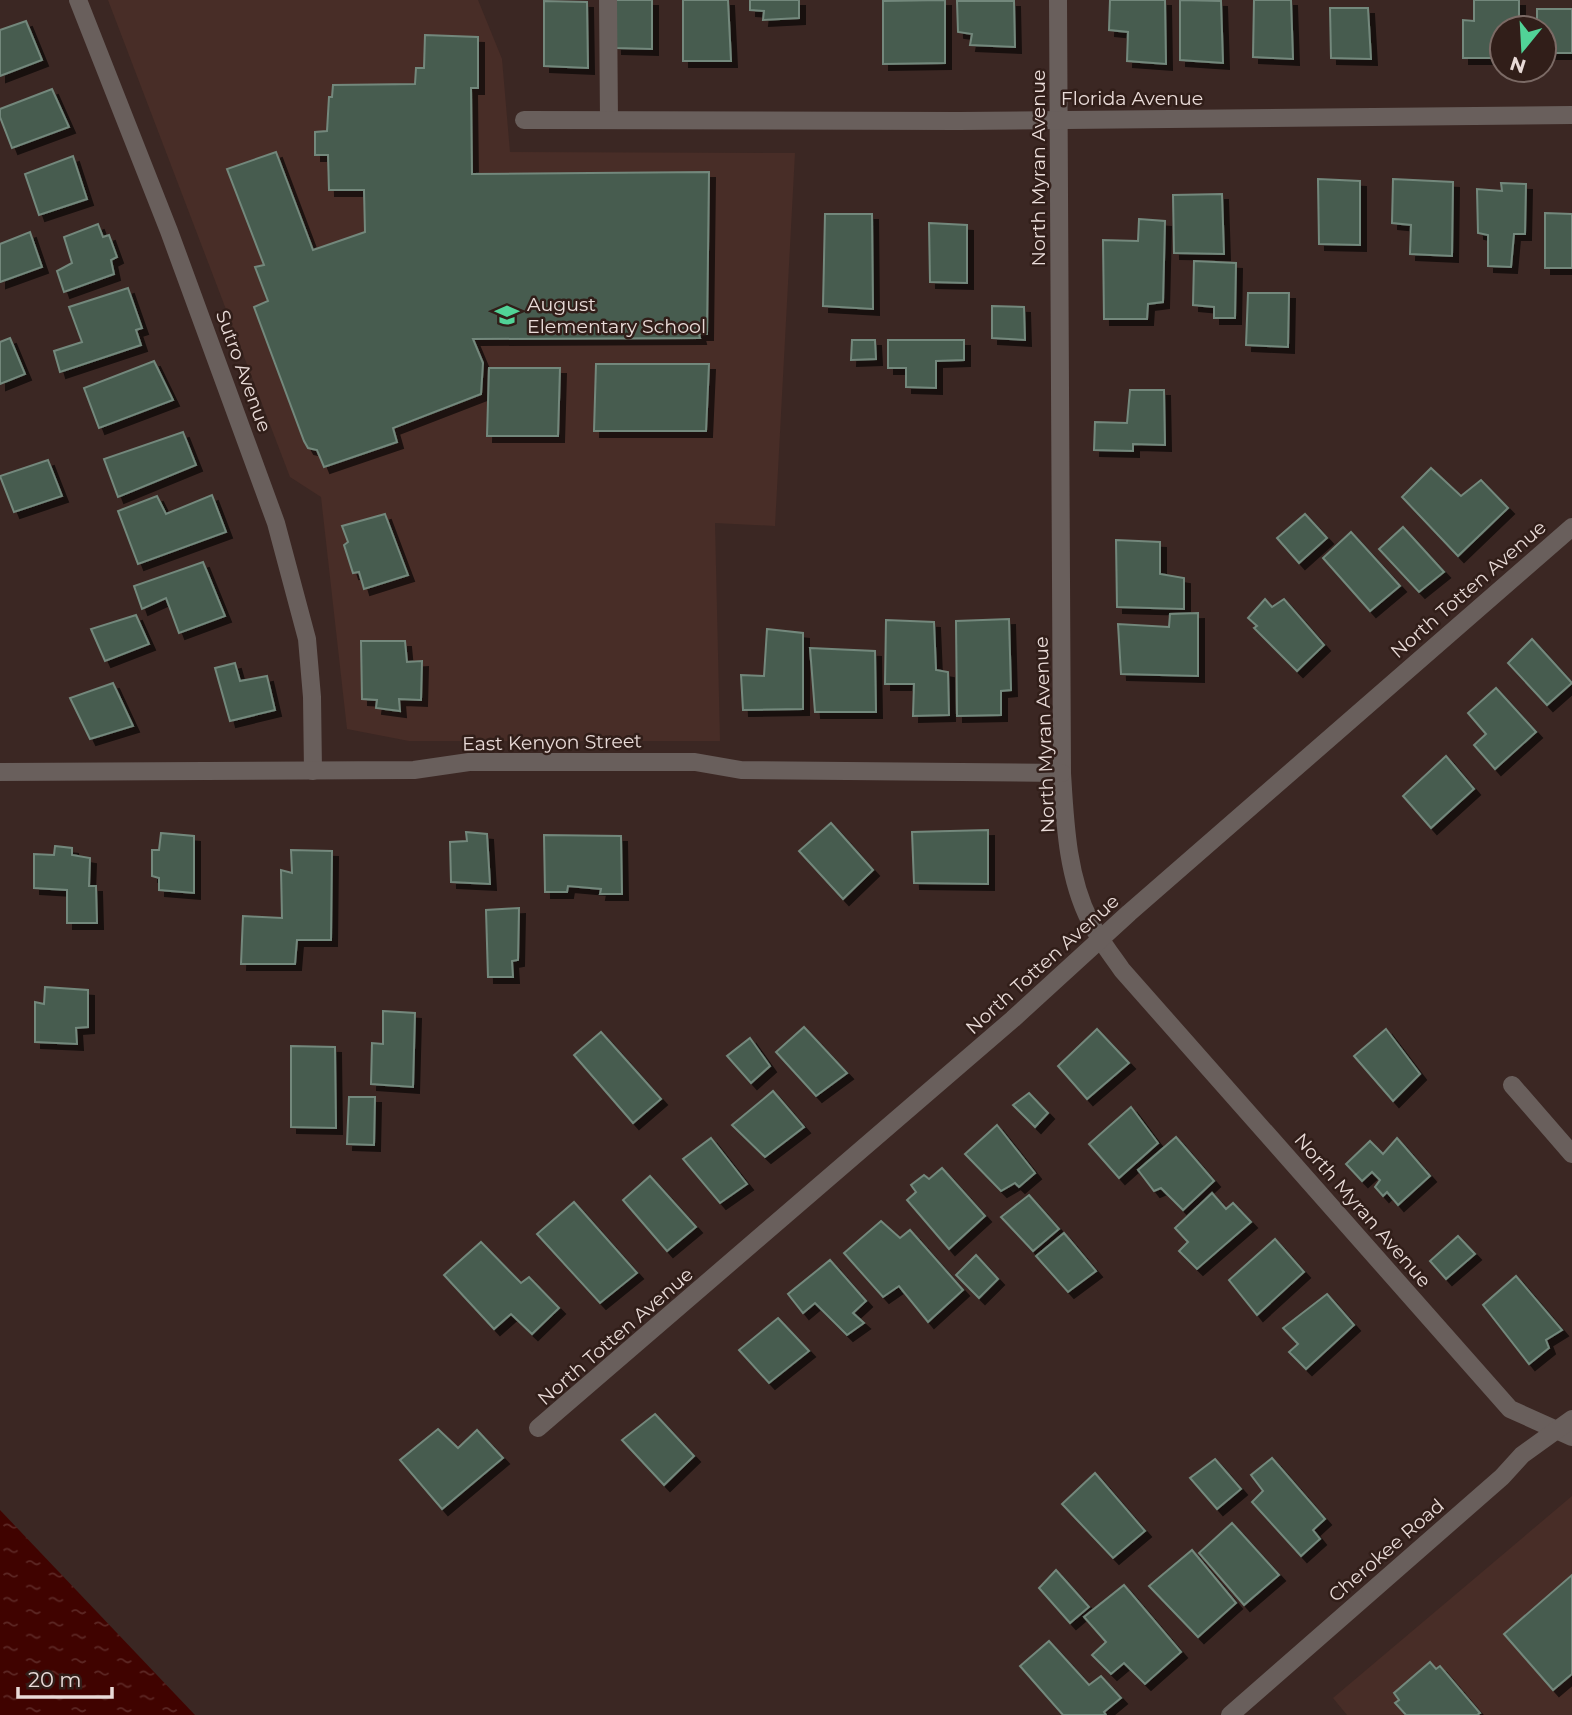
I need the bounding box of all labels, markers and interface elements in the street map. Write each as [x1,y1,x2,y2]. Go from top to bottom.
north arrow [1488,14,1558,84]
text: N [1507,51,1529,78]
street label: North Myran Avenue [1027,70,1050,266]
street label: Florida Avenue [1061,87,1203,110]
place label: August Elementary School [527,293,706,338]
school or university icon: August Elementary School [493,301,521,329]
street label: Sutro Avenue [211,307,276,435]
street label: North Totten Avenue [1386,516,1551,663]
street label: North Myran Avenue [1030,636,1059,834]
street label: East Kenyon Street [462,729,642,756]
street label: North Totten Avenue [961,889,1124,1039]
street label: North Myran Avenue [1289,1129,1436,1292]
street label: North Totten Avenue [533,1263,698,1410]
street label: Cherokee Road [1324,1494,1449,1607]
scale bar [18,1656,112,1700]
text: 20 m [28,1667,82,1692]

